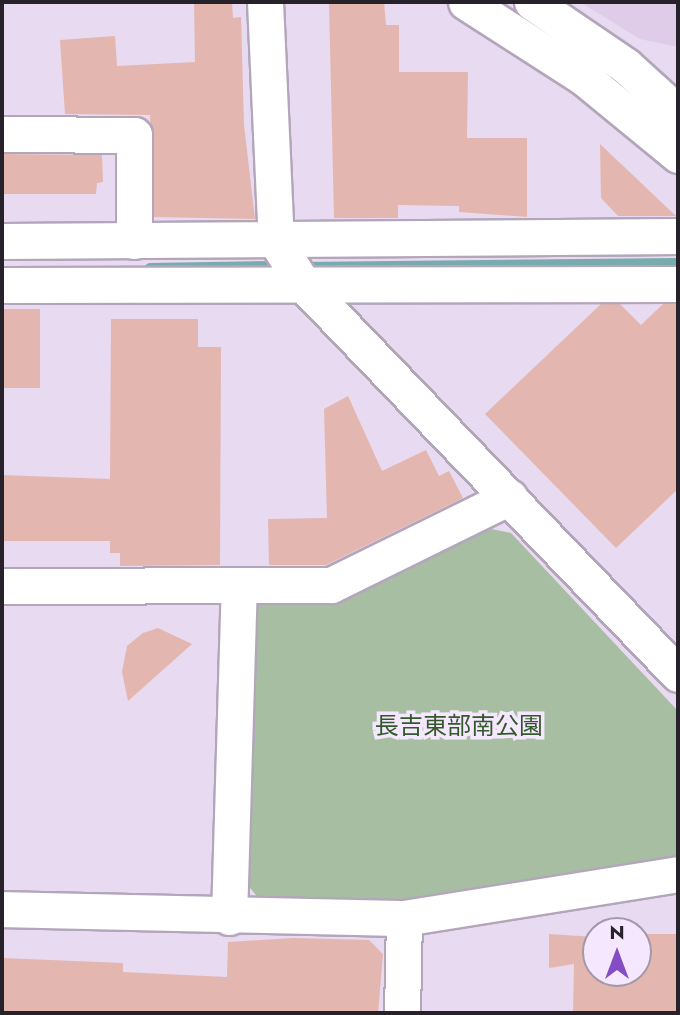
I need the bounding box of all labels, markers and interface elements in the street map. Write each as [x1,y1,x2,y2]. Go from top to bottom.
park label: 長吉東部南公園 [375,712,543,740]
north arrow [582,917,652,987]
text: N [609,919,625,946]

